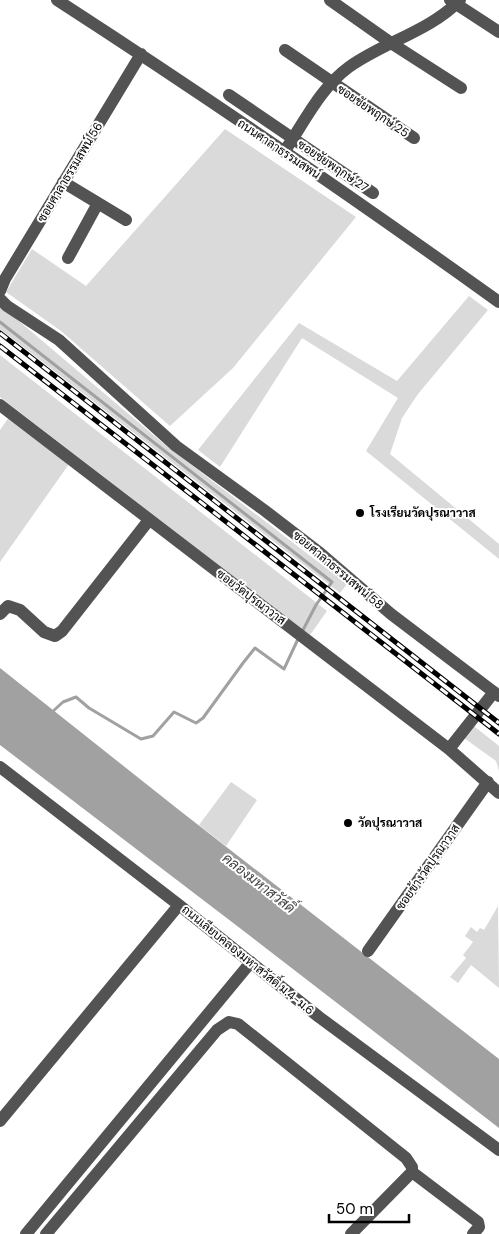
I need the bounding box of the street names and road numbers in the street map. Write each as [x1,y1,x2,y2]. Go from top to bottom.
street label: ซอยชัยพฤกษ์ 25 [334,81,412,141]
street label: ถนนศาลาธรรมสพน์ [234,115,324,183]
street label: ซอยศาลาธรรมสพน์ 56 [34,119,106,225]
street label: ซอยชัยพฤกษ์ 27 [294,136,372,196]
street label: ซอยศาลาธรรมสพน์ 58 [289,527,387,613]
street label: ซอยวัดปุรณาวาส [212,566,289,629]
street label: ซอยข้างวัดปุรณาวาส [392,821,464,914]
street label: ถนนเลียบคลองมหาสวัสดิ์ ม.4-ม.6 [179,899,320,1018]

